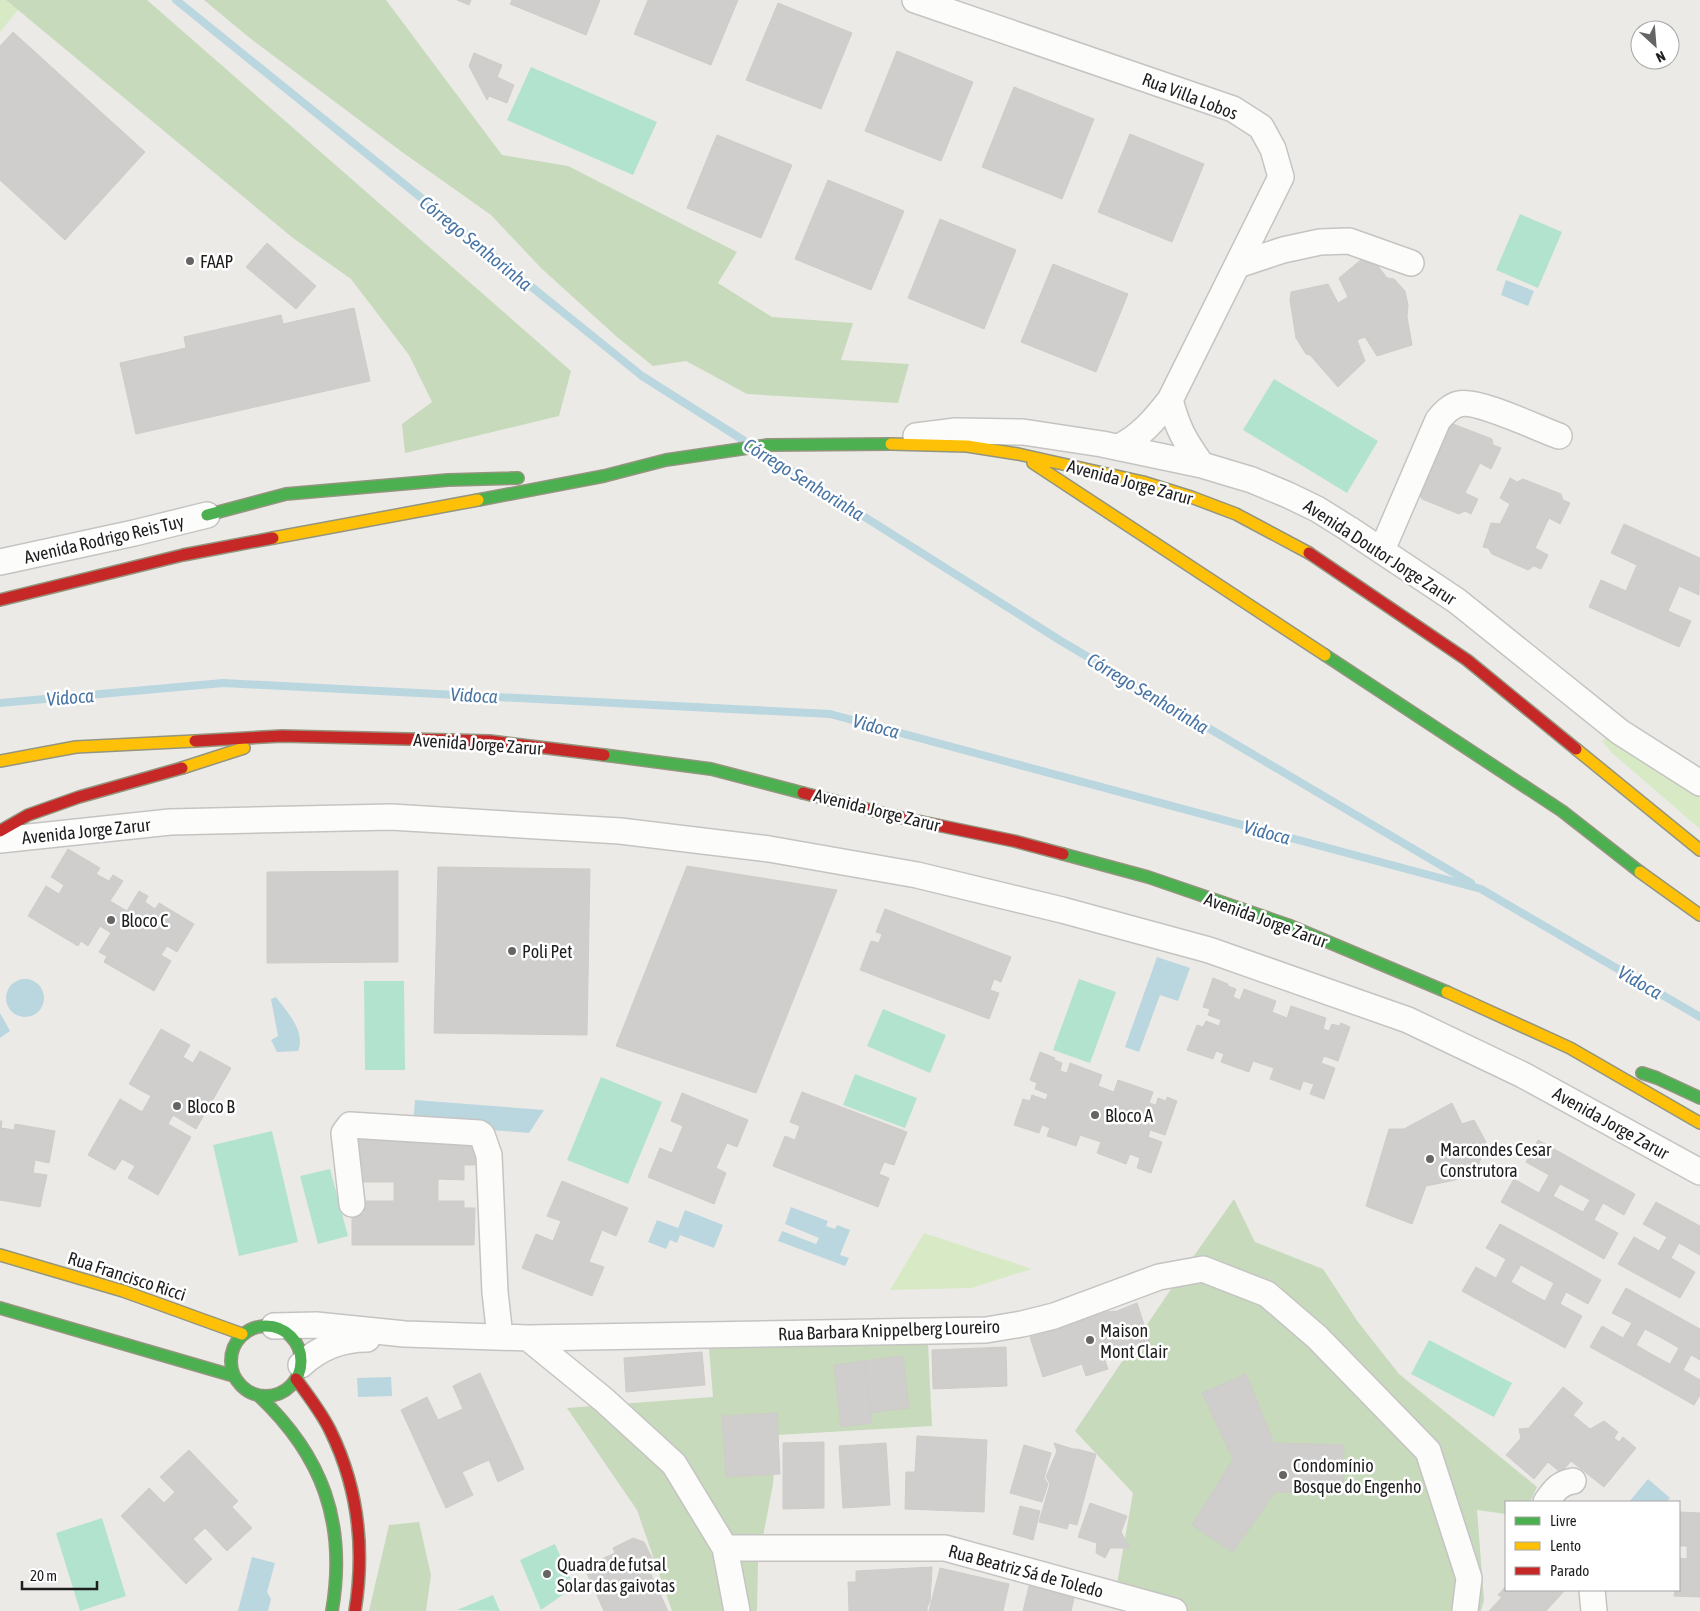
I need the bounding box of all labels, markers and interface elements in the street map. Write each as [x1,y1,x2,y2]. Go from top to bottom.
north arrow [1630,20,1680,70]
text: N [1653,48,1668,66]
street label: Rua Villa Lobos [1139,68,1241,124]
water label: Córrego Senhorinha [416,191,537,295]
place label: FAAP [200,251,234,272]
marker: FAAP [184,255,196,267]
water label: Córrego Senhorinha [740,433,868,525]
street label: Avenida Jorge Zarur [1065,455,1196,509]
street label: Avenida Doutor Jorge Zarur [1300,495,1461,610]
street label: Avenida Rodrigo Reis Tuy [22,510,186,568]
water label: Córrego Senhorinha [1083,648,1213,738]
water label: Vidoca [450,683,498,707]
water label: Vidoca [45,684,95,710]
water label: Vidoca [850,709,902,743]
street label: Avenida Jorge Zarur [413,729,544,759]
street label: Avenida Jorge Zarur [812,784,943,836]
street label: Avenida Jorge Zarur [21,814,152,848]
water label: Vidoca [1241,815,1293,849]
street label: Avenida Jorge Zarur [1202,888,1331,952]
place label: Bloco C [121,910,168,931]
marker: Bloco C [105,914,117,926]
place label: Poli Pet [522,941,572,962]
marker: Poli Pet [506,945,518,957]
water label: Vidoca [1614,961,1666,1003]
street label: Avenida Jorge Zarur [1549,1082,1673,1164]
place label: Bloco B [187,1096,235,1117]
marker: Bloco B [171,1100,183,1112]
place label: Bloco A [1105,1105,1153,1126]
marker: Bloco A [1089,1109,1101,1121]
place label: Marcondes Cesar Construtora [1440,1139,1552,1181]
marker: Marcondes Cesar Construtora [1424,1153,1436,1165]
street label: Rua Francisco Ricci [65,1247,189,1305]
street label: Rua Barbara Knippelberg Loureiro [778,1316,1000,1344]
place label: Maison Mont Clair [1100,1320,1168,1362]
marker: Maison Mont Clair [1084,1334,1096,1346]
place label: Condomínio Bosque do Engenho [1293,1455,1422,1497]
marker: Condomínio Bosque do Engenho [1277,1469,1289,1481]
legend [1505,1501,1680,1591]
text: Livre [1550,1512,1577,1529]
text: Lento [1550,1537,1581,1554]
street label: Rua Beatriz Sá de Toledo [946,1540,1106,1602]
place label: Quadra de futsal Solar das gaivotas [557,1554,675,1596]
scale bar [22,1558,98,1590]
text: Parado [1550,1562,1589,1579]
text: 20 m [30,1567,57,1584]
marker: Quadra de futsal Solar das gaivotas [541,1568,553,1580]

